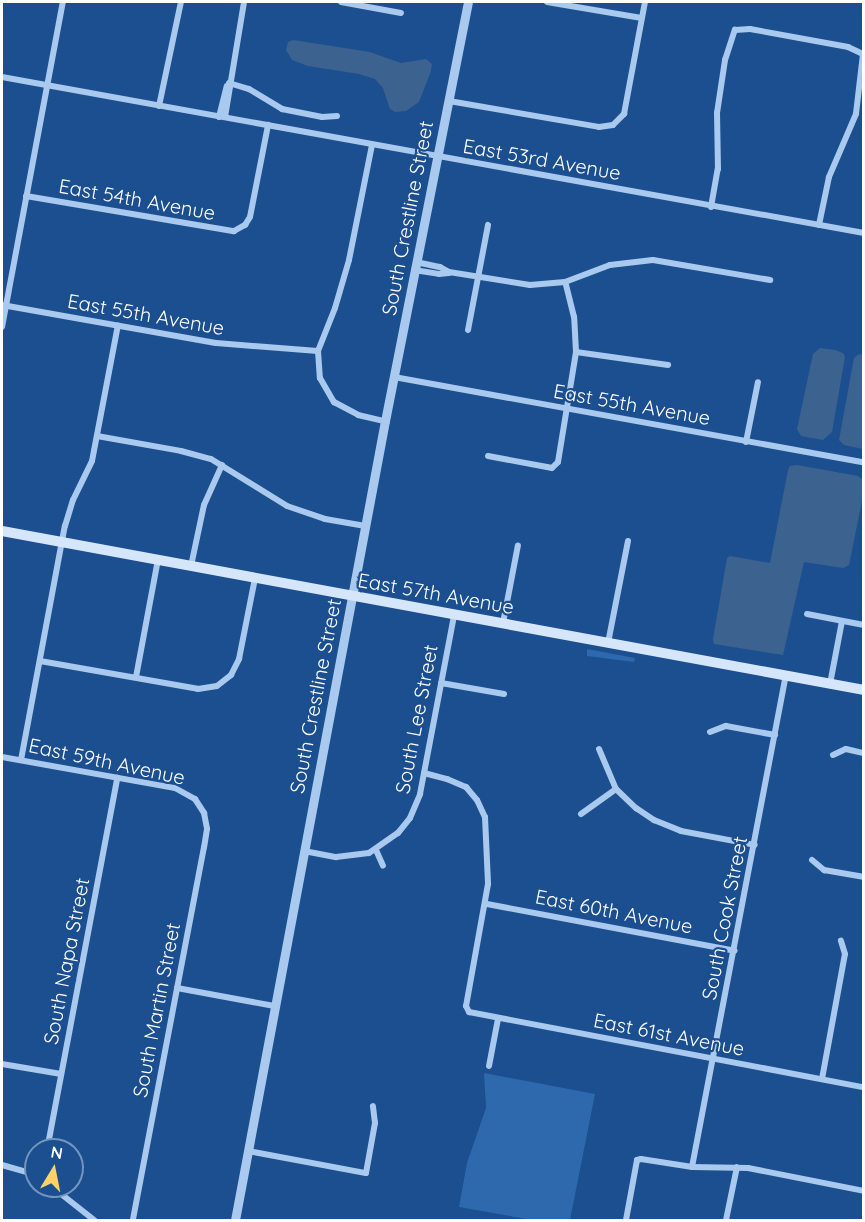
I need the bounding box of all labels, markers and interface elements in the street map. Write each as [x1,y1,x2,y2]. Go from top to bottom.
street label: South Crestline Street [376,119,438,317]
street label: East 53rd Avenue [461,133,623,185]
street label: East 54th Avenue [57,173,217,225]
street label: East 55th Avenue [66,288,226,340]
street label: East 55th Avenue [552,378,712,430]
street label: East 57th Avenue [356,567,516,619]
street label: South Crestline Street [284,597,346,795]
street label: South Lee Street [390,642,442,796]
street label: East 59th Avenue [27,733,187,789]
street label: South Cook Street [696,834,752,1002]
street label: South Napa Street [38,876,94,1046]
street label: East 60th Avenue [533,884,695,938]
street label: South Martin Street [127,921,185,1099]
street label: East 61st Avenue [592,1008,746,1060]
north arrow [24,1138,84,1198]
text: N [49,1141,64,1163]

